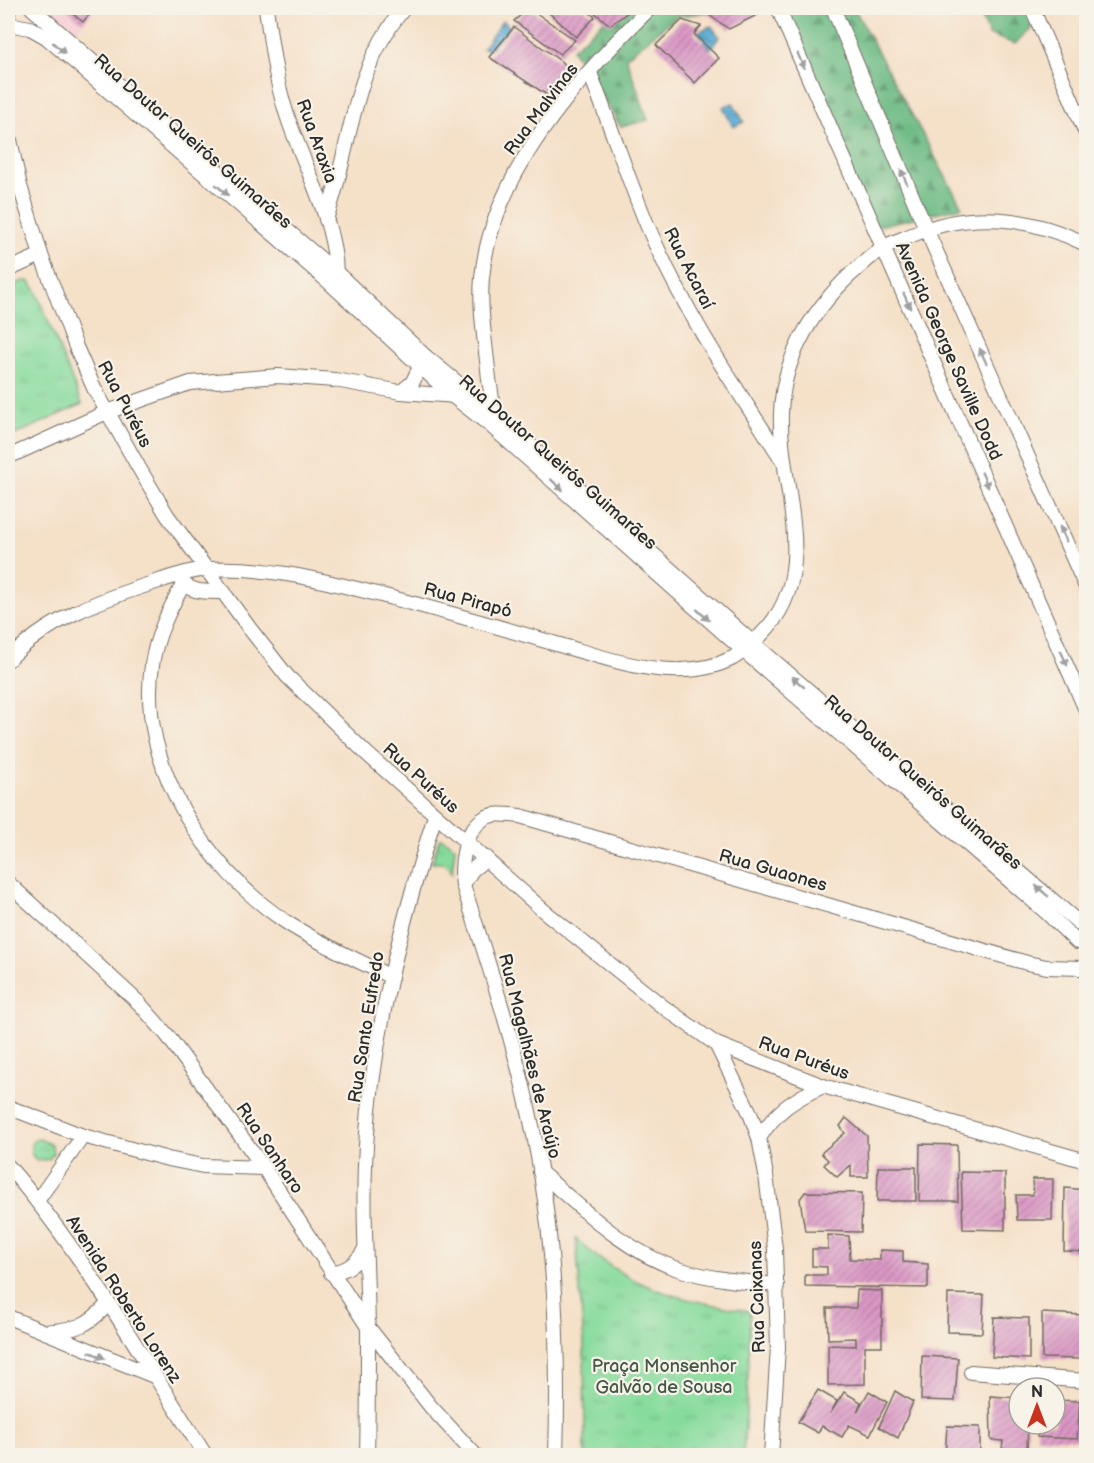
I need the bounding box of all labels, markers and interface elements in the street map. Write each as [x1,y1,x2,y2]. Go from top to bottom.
one-way arrow [51,42,67,55]
street label: Rua Doutor Queirós Guimarães [89,50,296,233]
one-way arrow [797,52,807,70]
street label: Rua Malvinas [500,59,583,159]
street label: Rua Araxia [292,96,341,186]
one-way arrow [899,168,909,186]
one-way arrow [214,183,230,196]
street label: Rua Acaraí [659,224,718,313]
street label: Avenida George Saville Dodd [891,239,1006,464]
one-way arrow [902,292,912,310]
one-way arrow [978,347,987,364]
street label: Rua Puréus [93,357,156,451]
street label: Rua Doutor Queirós Guimarães [454,371,661,554]
one-way arrow [980,471,990,489]
one-way arrow [550,478,565,492]
one-way arrow [1058,525,1067,542]
street label: Rua Pirapó [421,579,514,622]
one-way arrow [695,608,710,621]
one-way arrow [1059,649,1069,667]
one-way arrow [791,676,806,689]
street label: Rua Doutor Queirós Guimarães [819,691,1026,874]
street label: Rua Puréus [378,739,463,818]
street label: Rua Guaones [716,845,829,896]
one-way arrow [1035,885,1050,898]
street label: Rua Santo Eufredo [344,950,389,1104]
street label: Rua Magalhães de Araújo [494,951,565,1161]
street label: Rua Puréus [756,1032,852,1085]
street label: Rua Sanharo [231,1099,308,1198]
street label: Avenida Roberto Lorenz [62,1212,186,1387]
street label: Rua Caixanas [745,1240,770,1353]
one-way arrow [88,1350,106,1360]
park label: Praça Monsenhor Galvão de Sousa [592,1356,737,1398]
north arrow [1007,1376,1067,1436]
text: N [1031,1383,1043,1402]

